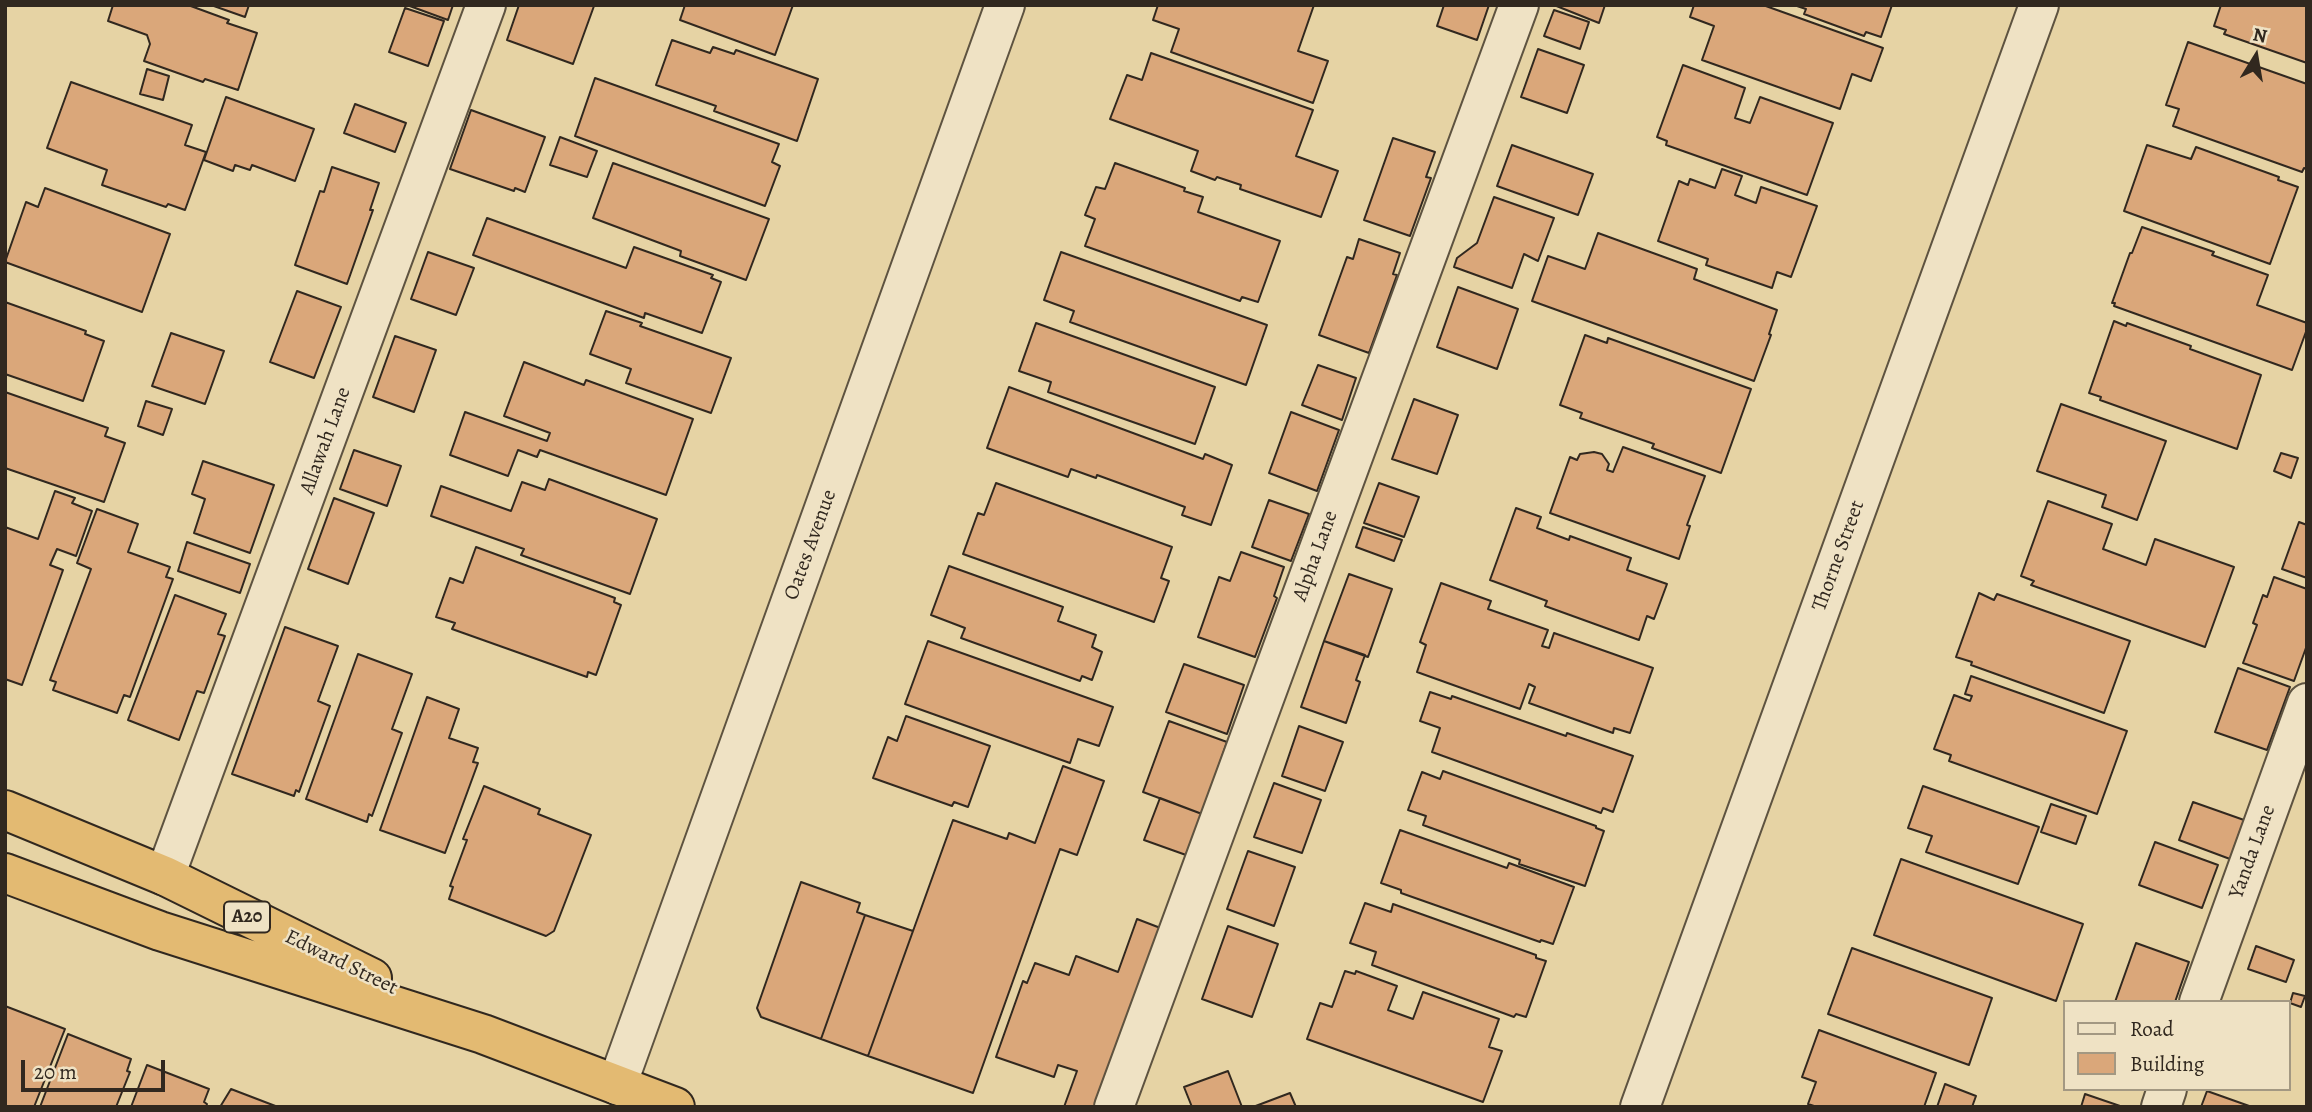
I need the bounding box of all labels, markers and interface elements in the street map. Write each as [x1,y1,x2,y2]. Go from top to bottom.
north arrow [2221,21,2291,91]
text: N [2251,21,2269,49]
street label: Allawah Lane [295,384,357,498]
street label: Oates Avenue [779,486,843,604]
street label: Thorne Street [1807,497,1871,615]
street label: Alpha Lane [1288,507,1344,605]
street label: Yanda Lane [2224,802,2282,902]
road number: A20 [224,902,270,932]
street label: Edward Street [281,925,401,1001]
legend [2064,1000,2291,1091]
text: Road [2130,1015,2174,1043]
scale bar [24,1046,168,1090]
text: Building [2130,1050,2204,1078]
text: 20 m [34,1058,77,1086]

